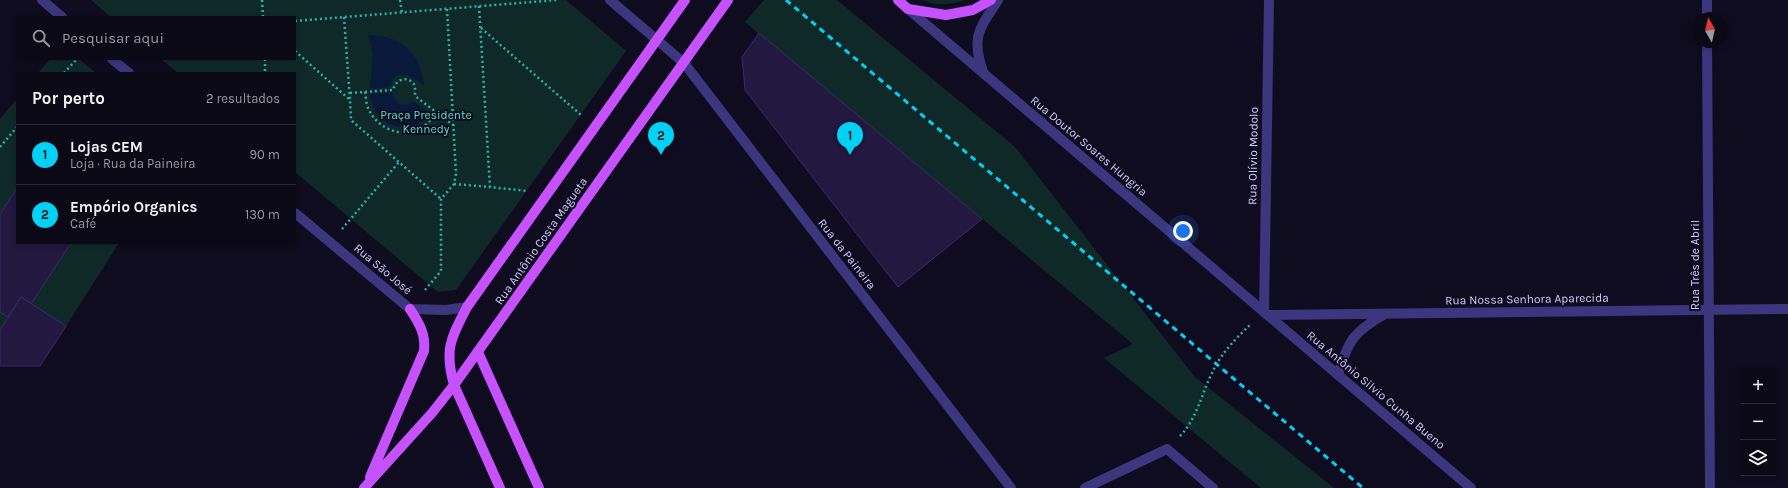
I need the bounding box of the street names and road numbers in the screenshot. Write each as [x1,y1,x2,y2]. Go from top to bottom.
street label: Rua Doutor Soares Hungria [1028,93,1150,199]
street label: Rua Olívio Modolo [1245,107,1261,205]
street label: Rua Antônio Costa Magueta [492,175,590,307]
street label: Rua da Paineira [815,216,879,292]
street label: Rua Três de Abril [1688,220,1702,310]
street label: Rua São José [351,241,415,297]
street label: Rua Nossa Senhora Aparecida [1445,291,1609,307]
street label: Rua Antônio Silvio Cunha Bueno [1304,328,1448,452]

